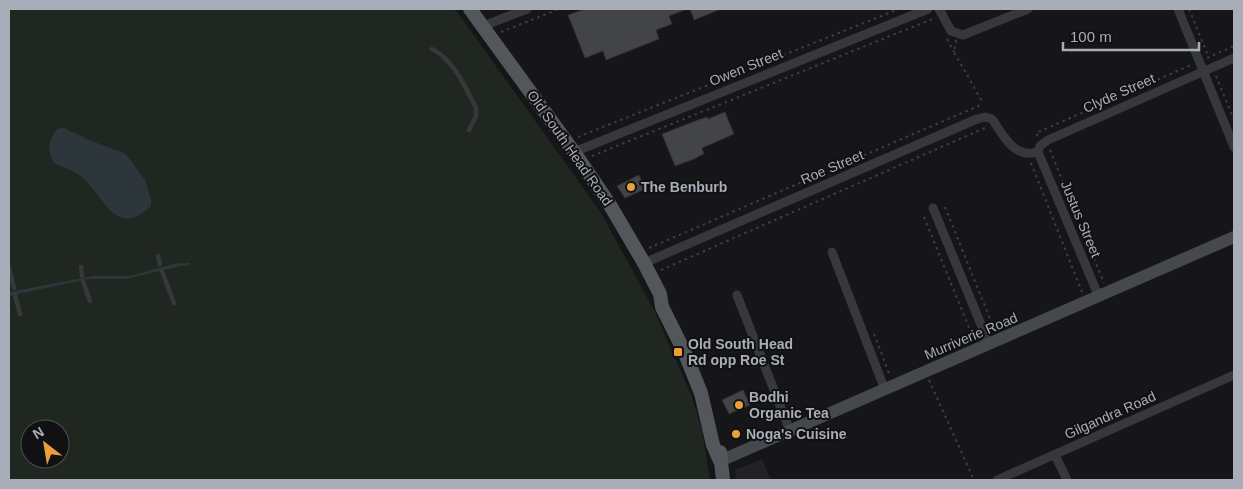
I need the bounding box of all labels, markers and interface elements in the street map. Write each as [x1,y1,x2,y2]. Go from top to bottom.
scale bar [1063,20,1199,52]
text: 100 m [1070,28,1112,45]
street label: Owen Street [707,45,785,89]
street label: Clyde Street [1081,70,1158,116]
street label: Old South Head Road [524,87,616,209]
street label: Roe Street [798,147,866,187]
street label: Justus Street [1058,178,1104,260]
place label: The Benburb [641,179,727,195]
marker: The Benburb [625,181,637,193]
street label: Murriverie Road [922,309,1020,363]
place label: Old South Head Rd opp Roe St [688,336,793,368]
marker: Old South Head Rd opp Roe St [672,346,684,358]
street label: Gilgandra Road [1062,388,1158,442]
place label: Bodhi Organic Tea [749,389,829,421]
marker: Bodhi Organic Tea [733,399,745,411]
north arrow [20,419,70,469]
text: N [30,423,47,442]
place label: Noga's Cuisine [746,426,847,442]
marker: Noga's Cuisine [730,428,742,440]

